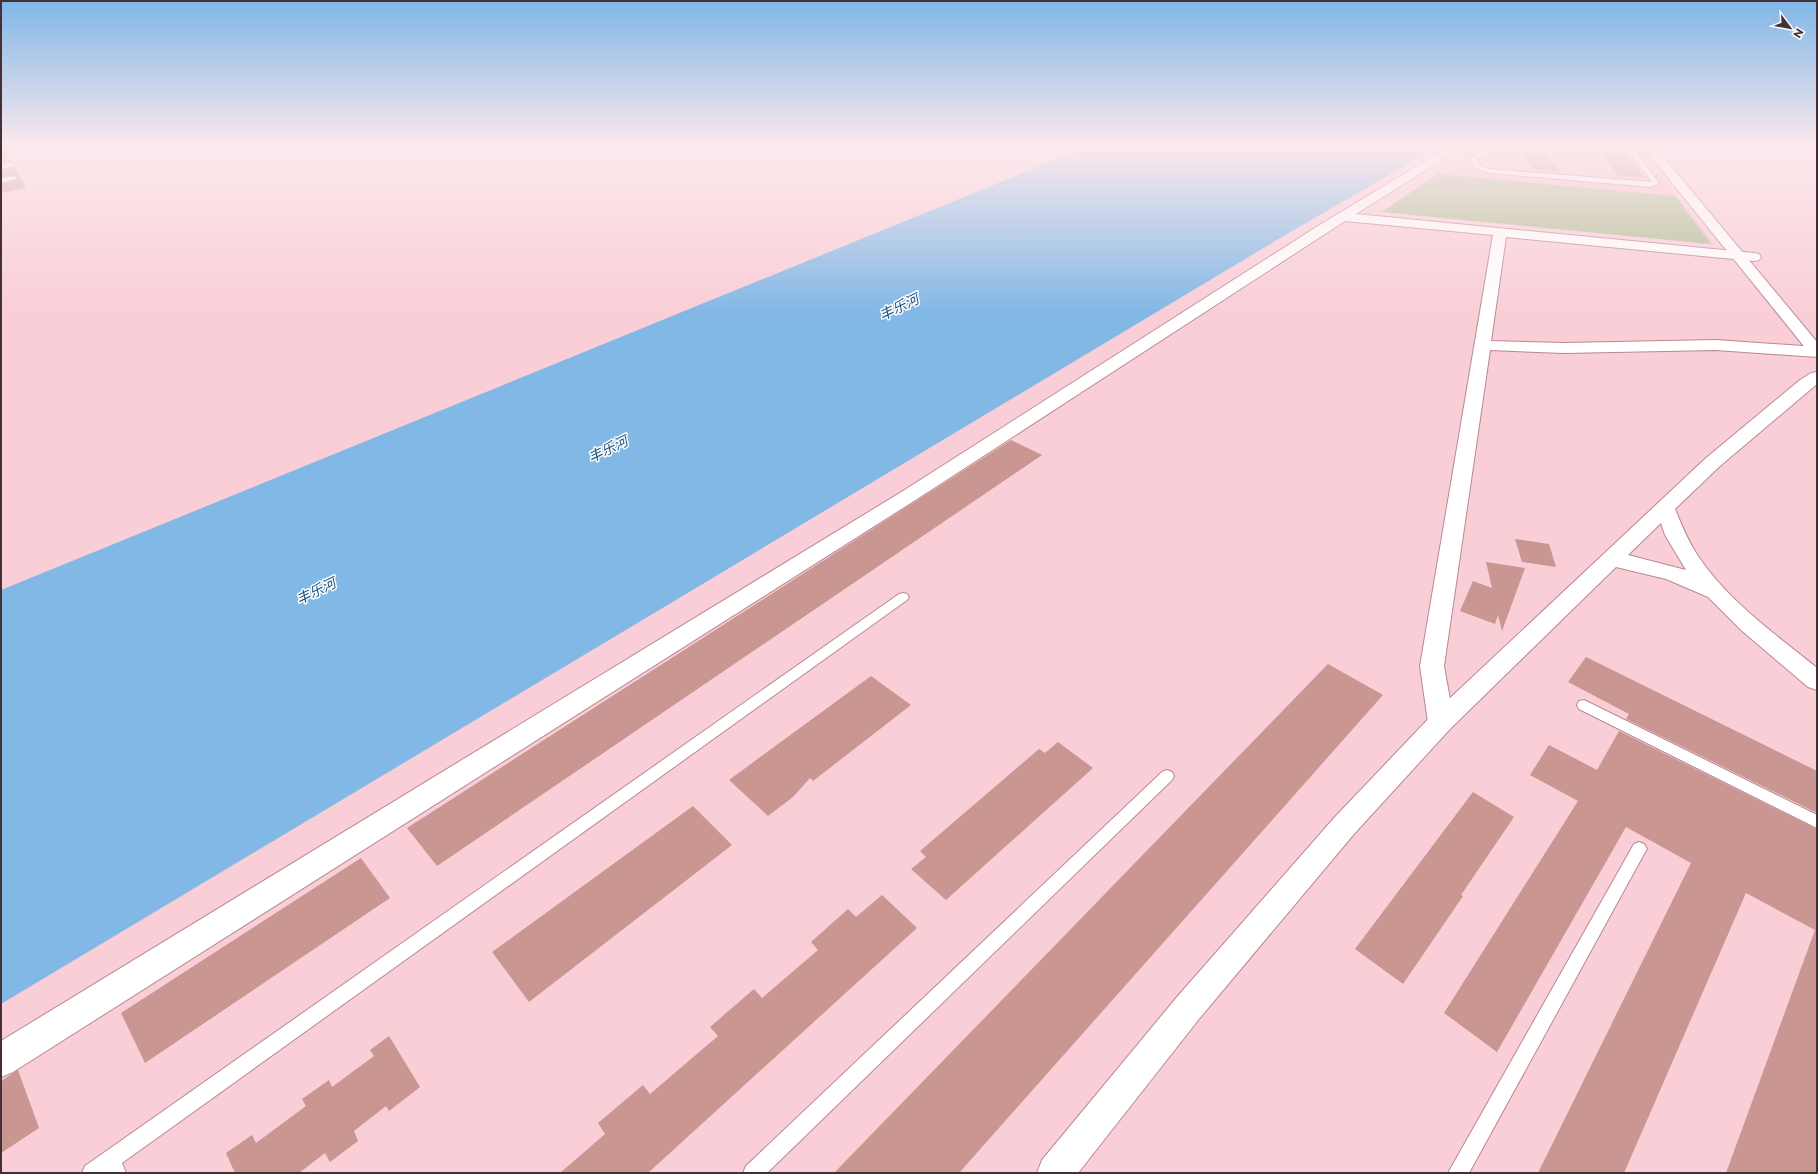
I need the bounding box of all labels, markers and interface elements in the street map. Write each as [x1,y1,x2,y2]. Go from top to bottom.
north arrow [1770,8,1810,48]
text: N [1790,26,1807,41]
water label: 丰乐河 [876,288,925,324]
water label: 丰乐河 [585,430,634,466]
water label: 丰乐河 [293,572,342,608]

